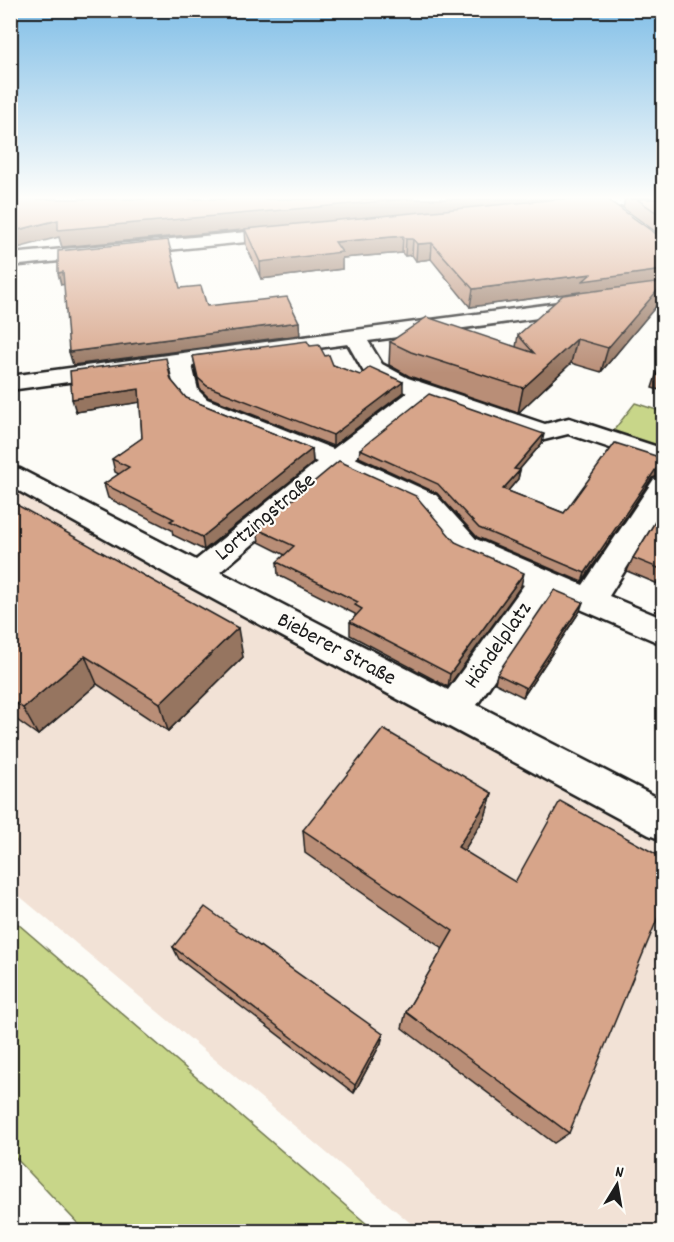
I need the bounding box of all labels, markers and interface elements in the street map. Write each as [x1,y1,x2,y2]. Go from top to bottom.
street label: Lortzingstraße [209,467,323,569]
street label: Händelplatz [458,596,541,696]
street label: Bieberer Straße [271,606,401,694]
north arrow [587,1155,647,1215]
text: N [613,1161,626,1185]

